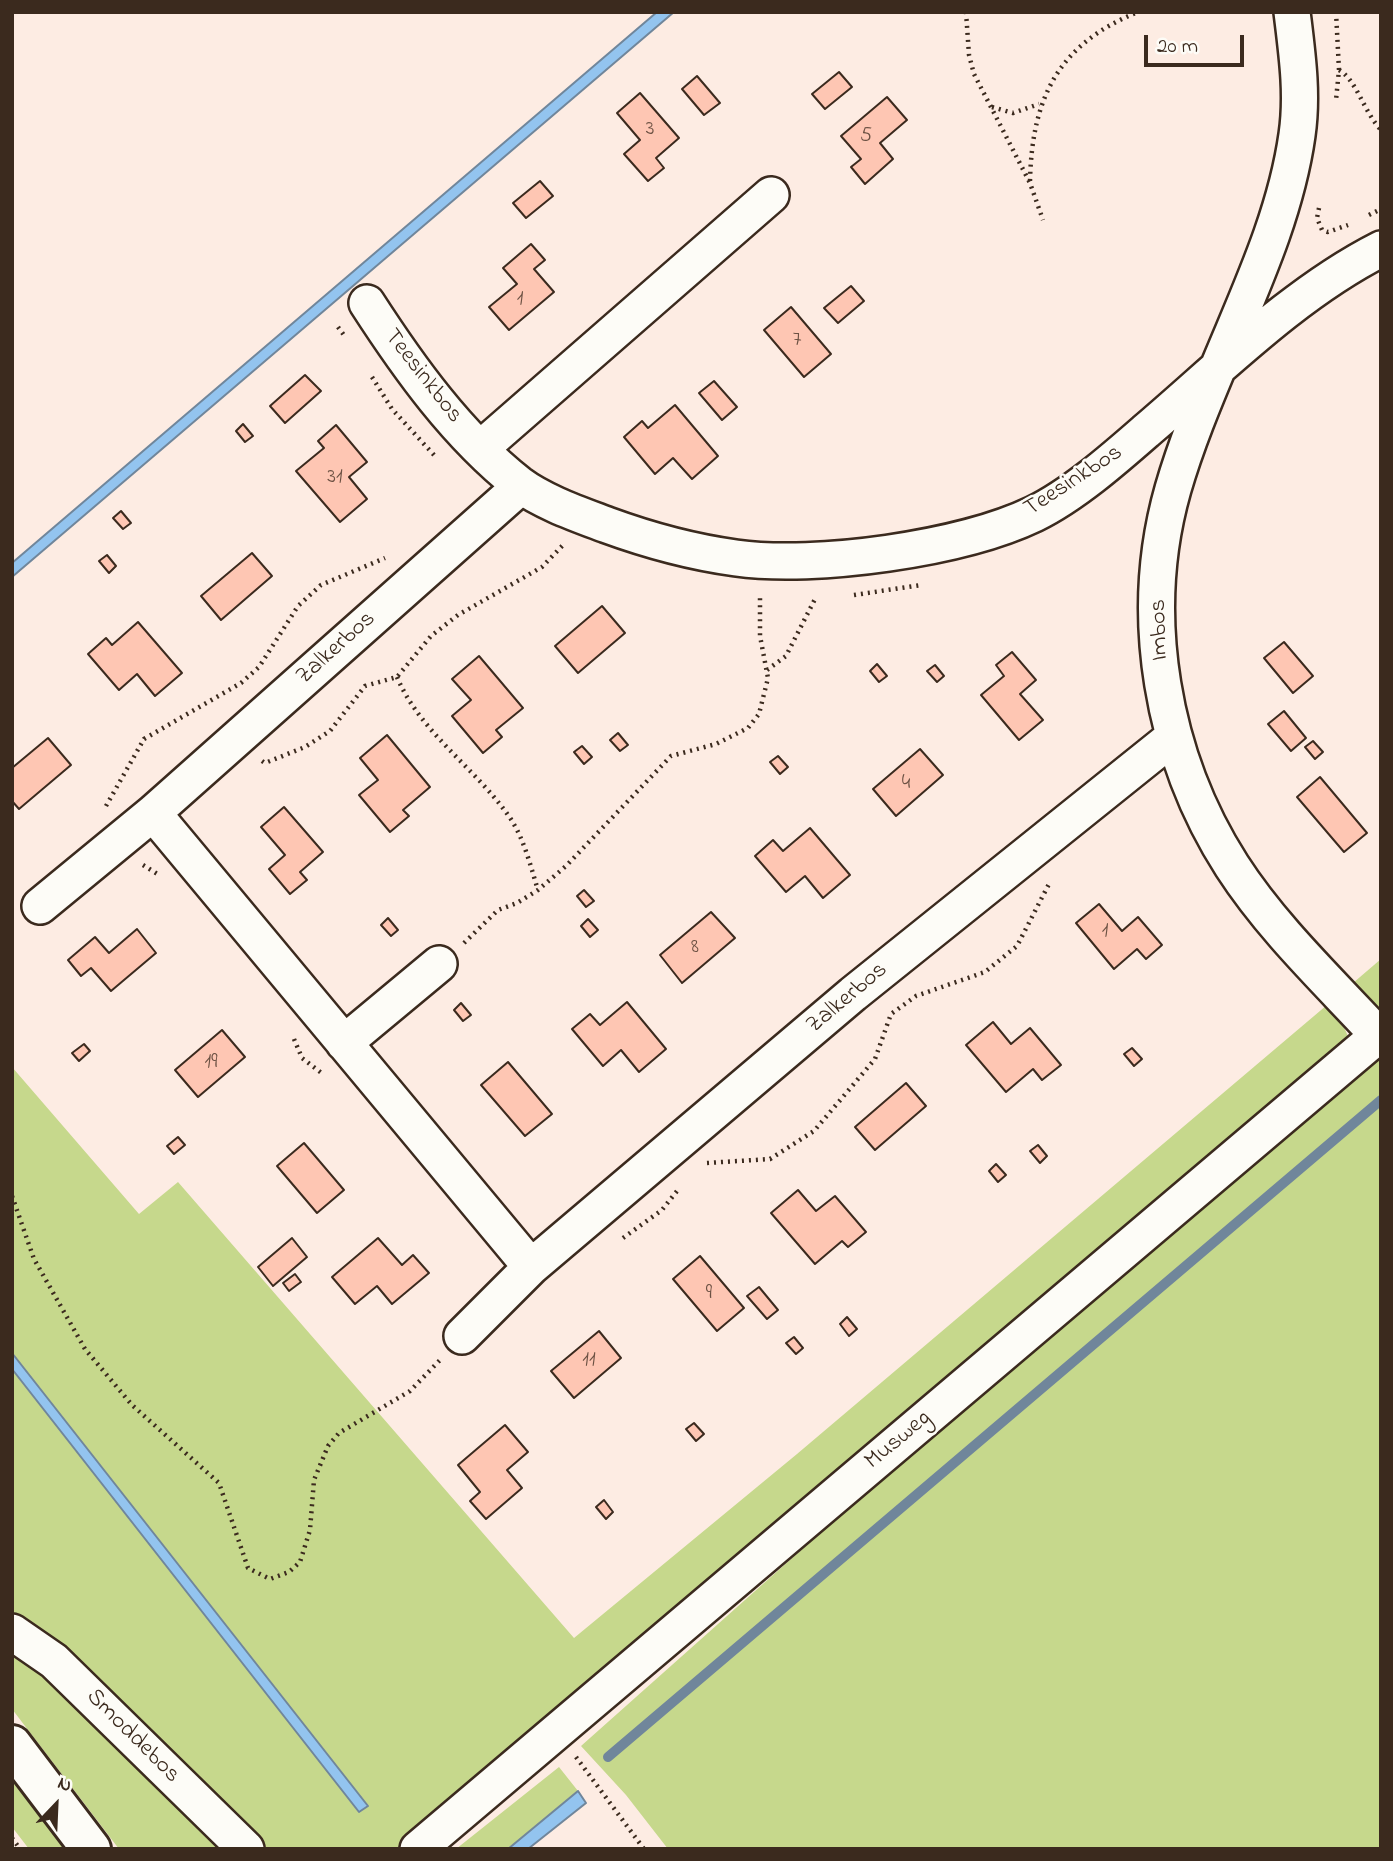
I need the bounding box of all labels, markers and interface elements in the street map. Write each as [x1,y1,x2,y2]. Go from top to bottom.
scale bar [1148,21,1248,65]
text: 20 m [1157,32,1198,62]
house number: 3 [646,118,654,144]
house number: 5 [860,125,872,151]
house number: 1 [517,288,523,314]
street label: Teesinkbos [376,324,468,430]
house number: 7 [793,329,801,355]
street label: Teesinkbos [1019,440,1129,524]
house number: 31 [327,466,343,492]
street label: Imbos [1146,599,1176,661]
street label: Zalkerbos [291,606,383,692]
house number: 4 [902,772,910,798]
house number: 1 [1102,920,1108,946]
house number: 8 [691,936,699,962]
street label: Zalkerbos [802,957,894,1041]
house number: 19 [205,1051,217,1077]
house number: 9 [706,1282,712,1308]
house number: 11 [582,1349,596,1375]
street label: Musweg [860,1405,938,1477]
street label: Smoddebos [79,1684,185,1790]
north arrow [21,1770,91,1840]
text: N [53,1770,76,1800]

